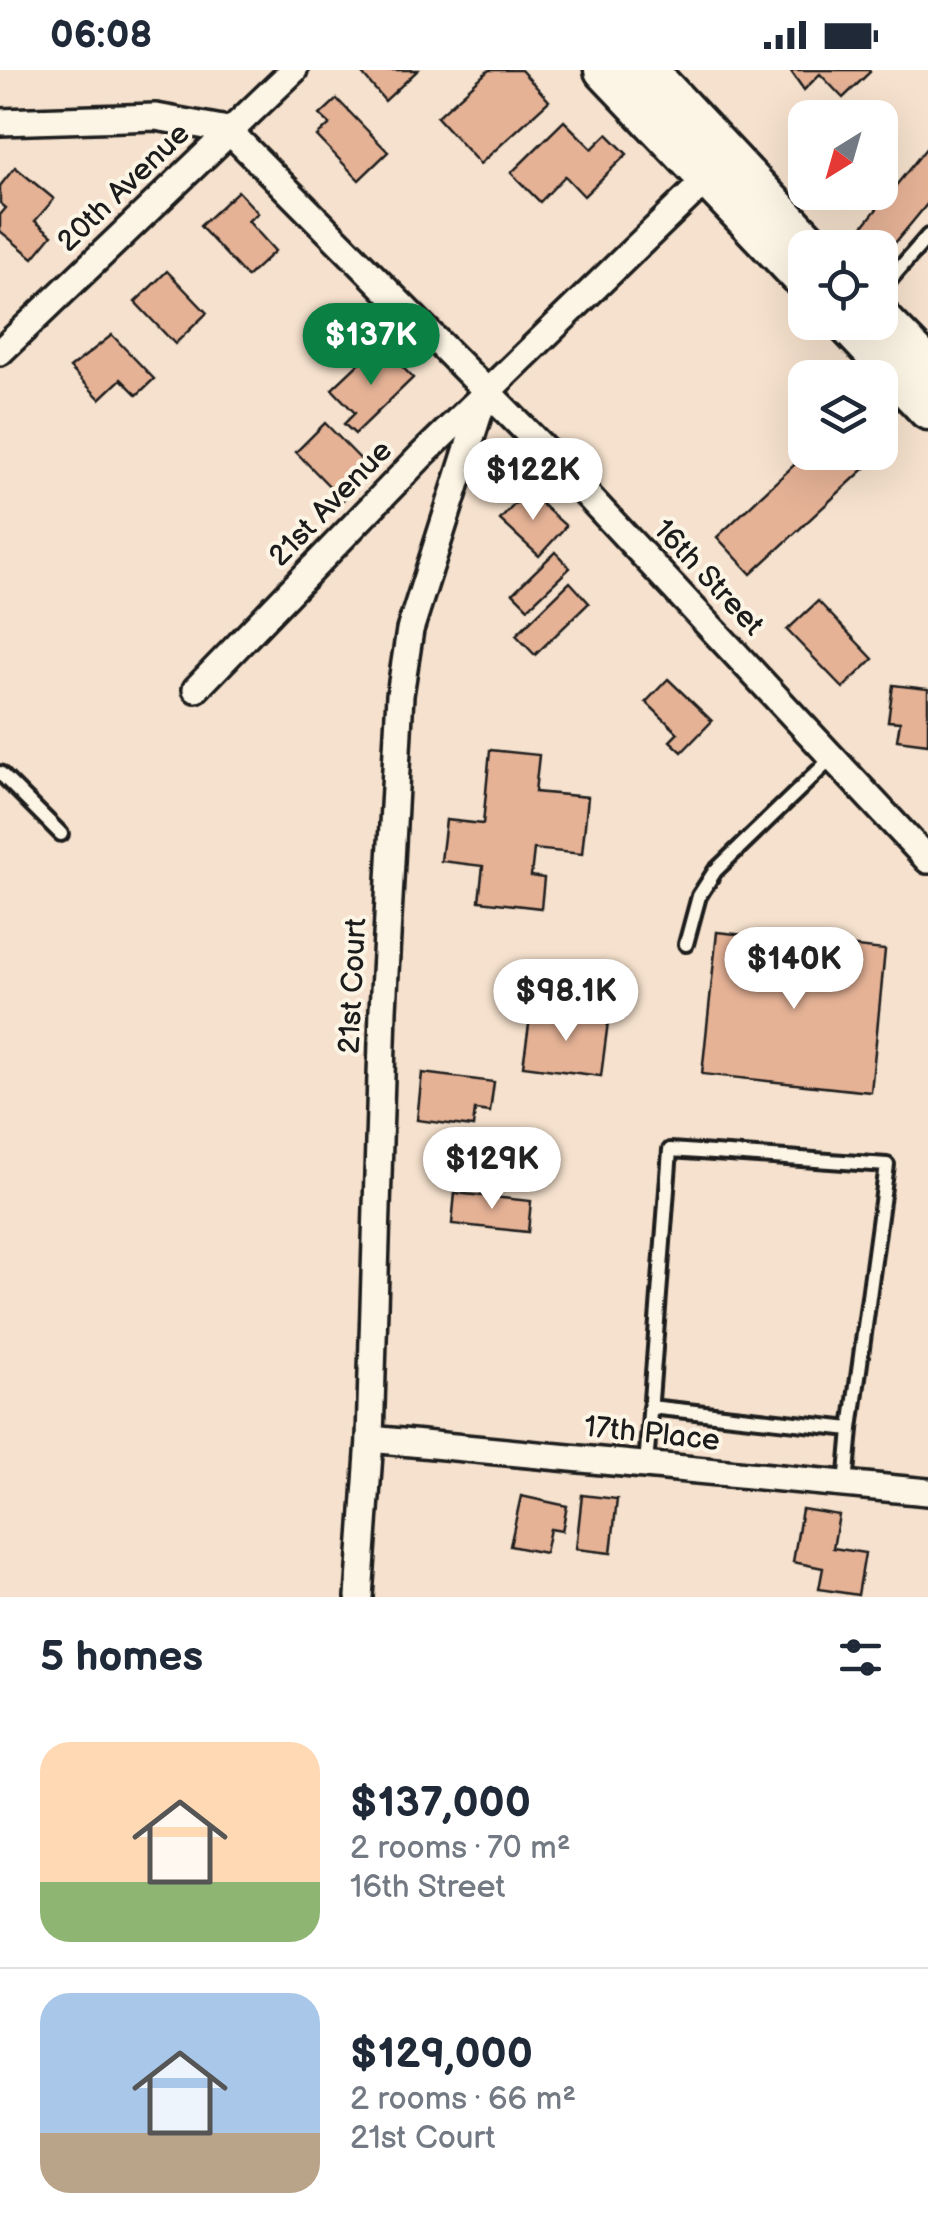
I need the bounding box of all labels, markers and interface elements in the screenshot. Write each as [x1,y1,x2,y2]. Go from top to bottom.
text: 06:08 [50,13,152,58]
north arrow [788,100,898,210]
map controls [788,100,898,470]
street label: 20th Avenue [50,116,197,260]
button: locate [788,230,898,340]
pin: $137K [301,303,441,388]
text: $137K [325,316,417,355]
button: layers [788,360,898,470]
street label: 21st Avenue [262,433,400,574]
pin: $122K [463,438,603,523]
text: $122K [486,451,580,490]
street label: 16th Street [645,512,771,643]
street label: 21st Court [331,917,375,1055]
pin: $140K [724,927,864,1012]
text: $140K [746,940,842,979]
pin: $98.1K [485,959,647,1044]
text: $98.1K [515,972,617,1011]
pin: $129K [422,1127,562,1212]
text: $129K [445,1140,539,1179]
street label: 17th Place [582,1409,722,1459]
icon: filters [833,1630,888,1685]
text: 5 homes [40,1632,203,1683]
text: $137,000 [350,1778,531,1829]
icon: home [120,1782,240,1902]
text: 2 rooms · 70 m² [350,1829,571,1868]
text: 16th Street [350,1868,505,1907]
text: $129,000 [350,2029,533,2080]
icon: home [120,2033,240,2153]
text: 2 rooms · 66 m² [350,2080,576,2119]
text: 21st Court [350,2119,495,2158]

